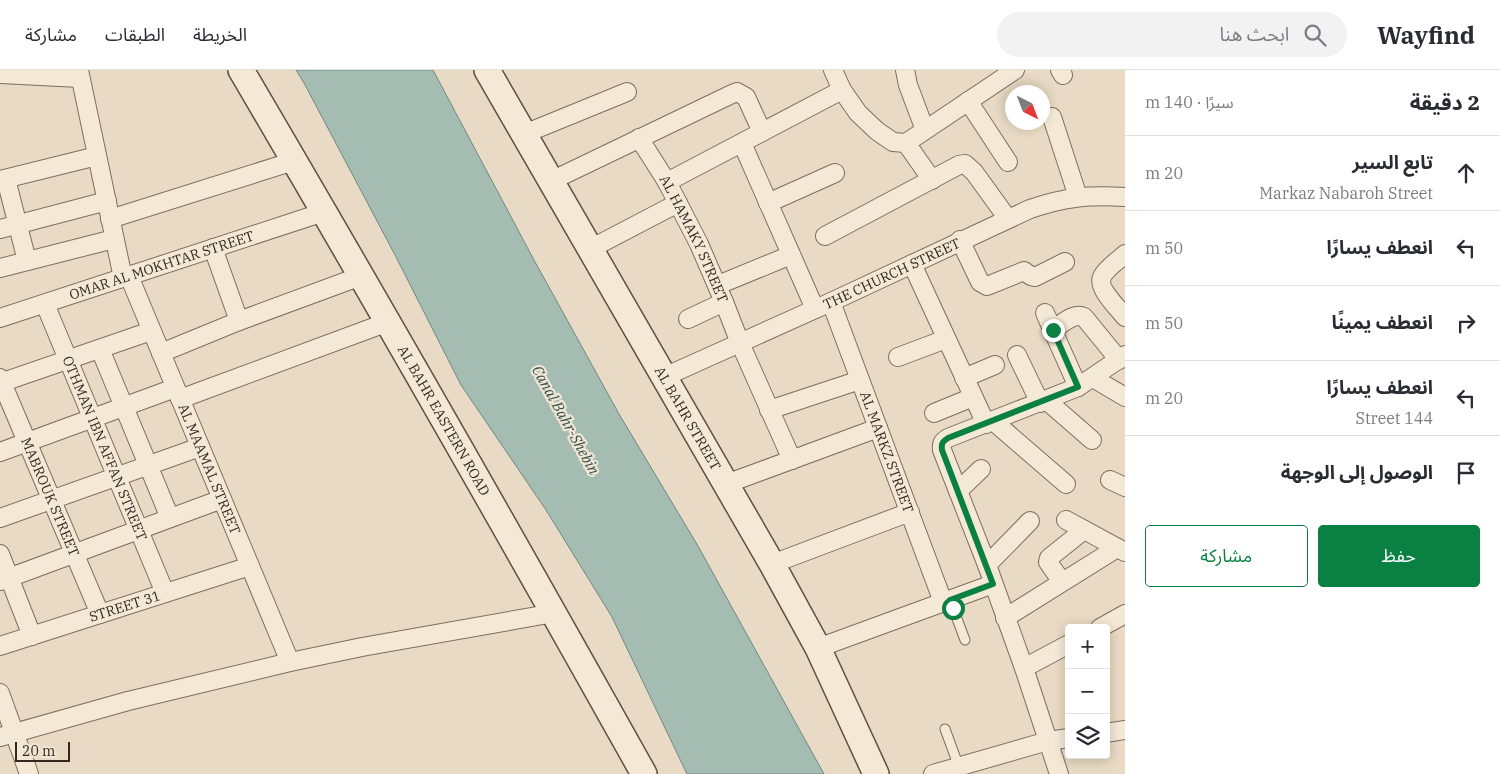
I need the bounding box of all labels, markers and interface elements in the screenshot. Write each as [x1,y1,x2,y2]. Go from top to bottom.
search box [997,12,1347,57]
text: Wayfind [1377,19,1475,51]
icon: search [1301,21,1329,49]
text: ابحث هنا [1219,22,1289,46]
text: مشاركة [25,23,77,46]
text: الطبقات [105,23,165,46]
text: الخريطة [193,23,247,46]
north arrow [1005,85,1050,130]
text: 2 دقيقة [1410,88,1480,116]
text: سيرًا · 140 m [1145,92,1234,112]
text: تابع السير [1352,150,1433,174]
icon: ahead [1452,159,1480,187]
text: 20 m [1145,163,1183,183]
street label: AL HAMAKY STREET [656,171,732,305]
text: Markaz Nabaroh Street [1259,183,1433,203]
street label: OMAR AL MOKHTAR STREET [67,227,256,304]
street label: THE CHURCH STREET [820,234,963,313]
icon: left [1452,234,1480,262]
text: انعطف يسارًا [1327,235,1433,259]
text: 50 m [1145,238,1183,258]
icon: right [1452,309,1480,337]
text: انعطف يمينًا [1331,310,1433,334]
text: 50 m [1145,313,1183,333]
route end [1042,319,1065,342]
street label: AL BAHR EASTERN ROAD [394,342,494,499]
street label: OTHMAN IBN AFFAN STREET [58,353,151,543]
water label: Canal Bahr-Shebin [528,362,604,478]
street label: AL BAHR STREET [651,363,725,474]
text: انعطف يسارًا [1327,375,1433,399]
icon: left [1452,384,1480,412]
text: 20 m [1145,388,1183,408]
street label: AL MARKZ STREET [856,389,918,515]
street label: AL MAAMAL STREET [174,401,245,537]
text: Street 144 [1356,408,1433,428]
street label: MABROUK STREET [17,434,84,559]
icon: arrive [1452,459,1480,487]
text: الوصول إلى الوجهة [1281,460,1433,484]
button: مشاركة [1145,525,1308,587]
button: حفظ [1318,525,1480,587]
street label: STREET 31 [87,586,163,626]
route start [942,597,965,620]
map controls [1065,624,1110,759]
button: + [1065,624,1110,669]
button: − [1065,669,1110,714]
button: layers [1065,714,1110,759]
scale bar [15,739,70,762]
text: 20 m [22,742,55,760]

